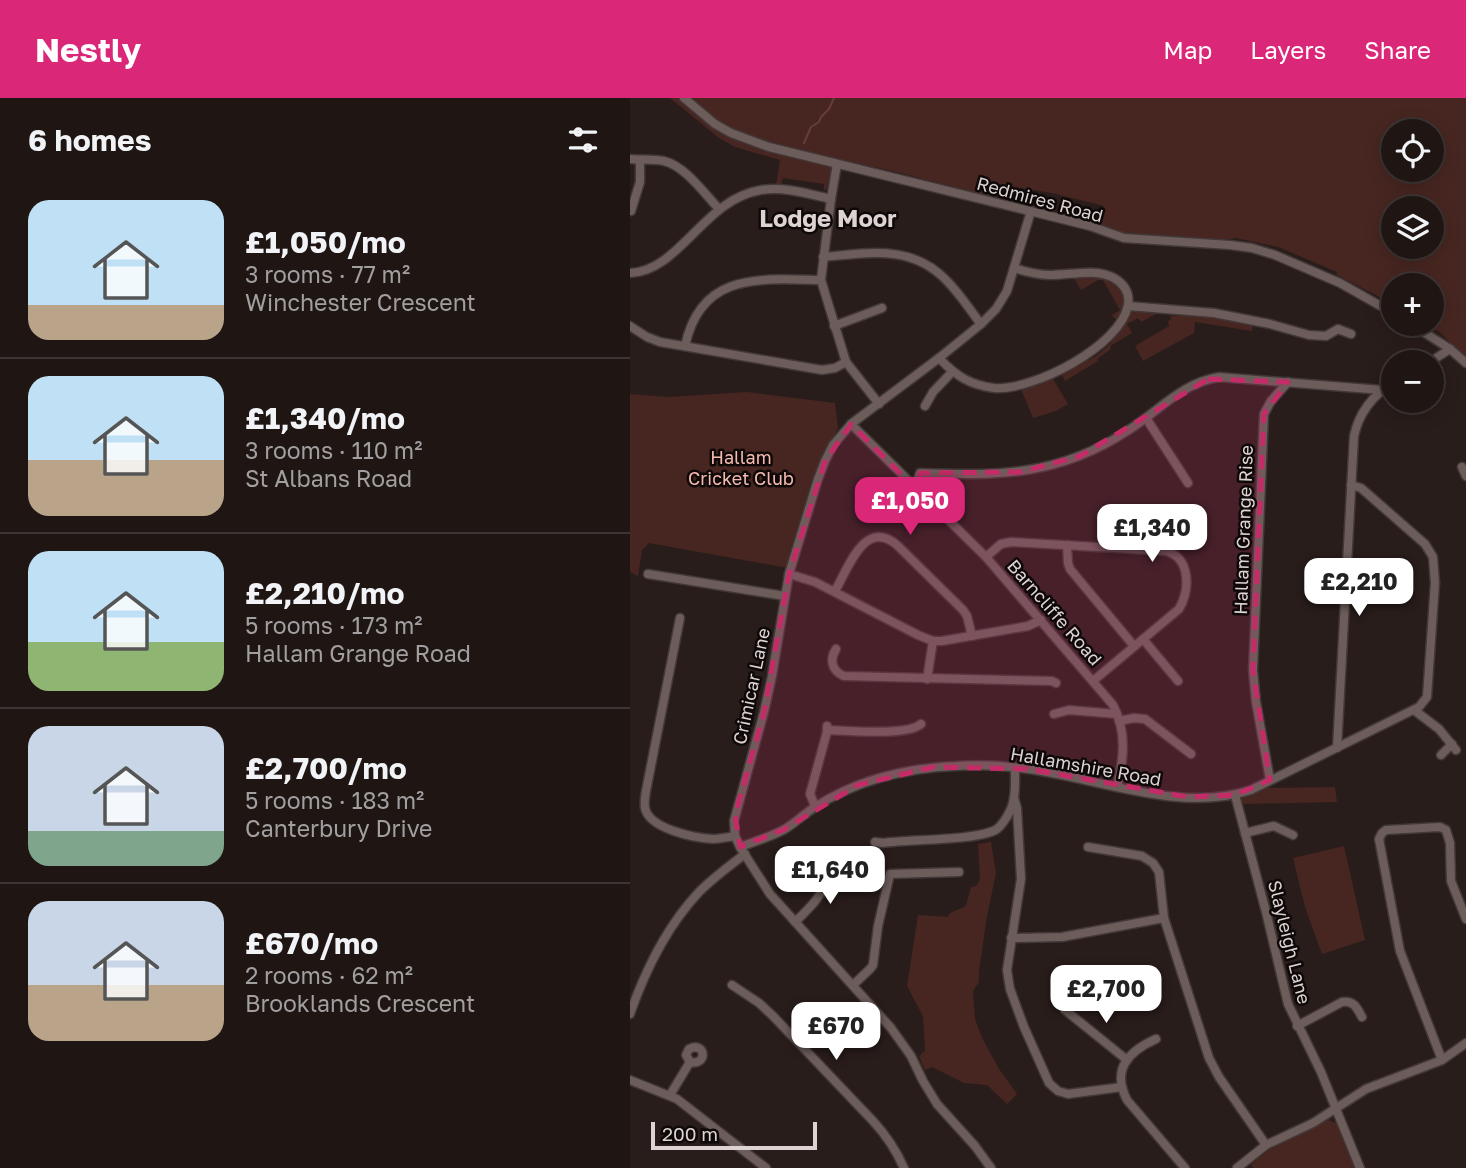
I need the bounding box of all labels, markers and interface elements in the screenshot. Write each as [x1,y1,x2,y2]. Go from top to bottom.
text: Nestly [35,30,141,69]
text: Map [1163,35,1212,64]
text: Layers [1250,35,1326,64]
text: Share [1364,35,1431,64]
map controls [1381,119,1444,413]
button: locate [1381,119,1444,182]
icon: filters [564,121,602,159]
text: 6 homes [28,122,151,158]
street label: Redmires Road [974,172,1106,226]
button: layers [1381,196,1444,259]
district label: Lodge Moor [759,203,897,232]
text: £1,050/mo [245,224,406,260]
icon: home [84,228,168,312]
text: 3 rooms · 77 m² [245,260,410,288]
button: + [1381,273,1444,336]
text: Winchester Crescent [245,288,476,316]
button: − [1381,350,1444,413]
text: £1,340/mo [245,400,405,436]
icon: home [84,404,168,488]
text: 3 rooms · 110 m² [245,436,422,464]
street label: Hallam Grange Rise [1229,445,1257,615]
park label: Hallam Cricket Club [688,446,794,489]
text: St Albans Road [245,464,412,492]
pin: £1,050 [853,478,967,537]
text: £1,050 [871,486,949,514]
pin: £1,340 [1095,504,1209,564]
text: £1,340 [1113,513,1191,541]
street label: Barncliffe Road [1003,555,1107,669]
pin: £2,210 [1302,559,1416,618]
text: £2,210 [1320,567,1398,595]
text: £2,210/mo [245,575,405,611]
icon: home [84,579,168,663]
text: 5 rooms · 173 m² [245,611,423,639]
street label: Crimicar Lane [728,626,774,746]
text: Hallam Grange Road [245,639,471,667]
street label: Hallamshire Road [1009,742,1163,790]
text: £2,700/mo [245,750,407,786]
icon: home [84,754,168,838]
text: 5 rooms · 183 m² [245,786,424,814]
text: Canterbury Drive [245,814,432,842]
pin: £1,640 [773,846,887,906]
text: £1,640 [791,855,869,883]
street label: Slayleigh Lane [1264,878,1316,1006]
text: £670/mo [245,925,378,961]
icon: home [84,929,168,1013]
text: 2 rooms · 62 m² [245,961,413,989]
pin: £2,700 [1049,965,1163,1025]
text: £2,700 [1066,974,1146,1002]
text: Brooklands Crescent [245,989,475,1017]
pin: £670 [795,1002,877,1062]
text: £670 [807,1011,865,1039]
scale bar [651,1119,817,1151]
text: 200 m [662,1122,718,1145]

